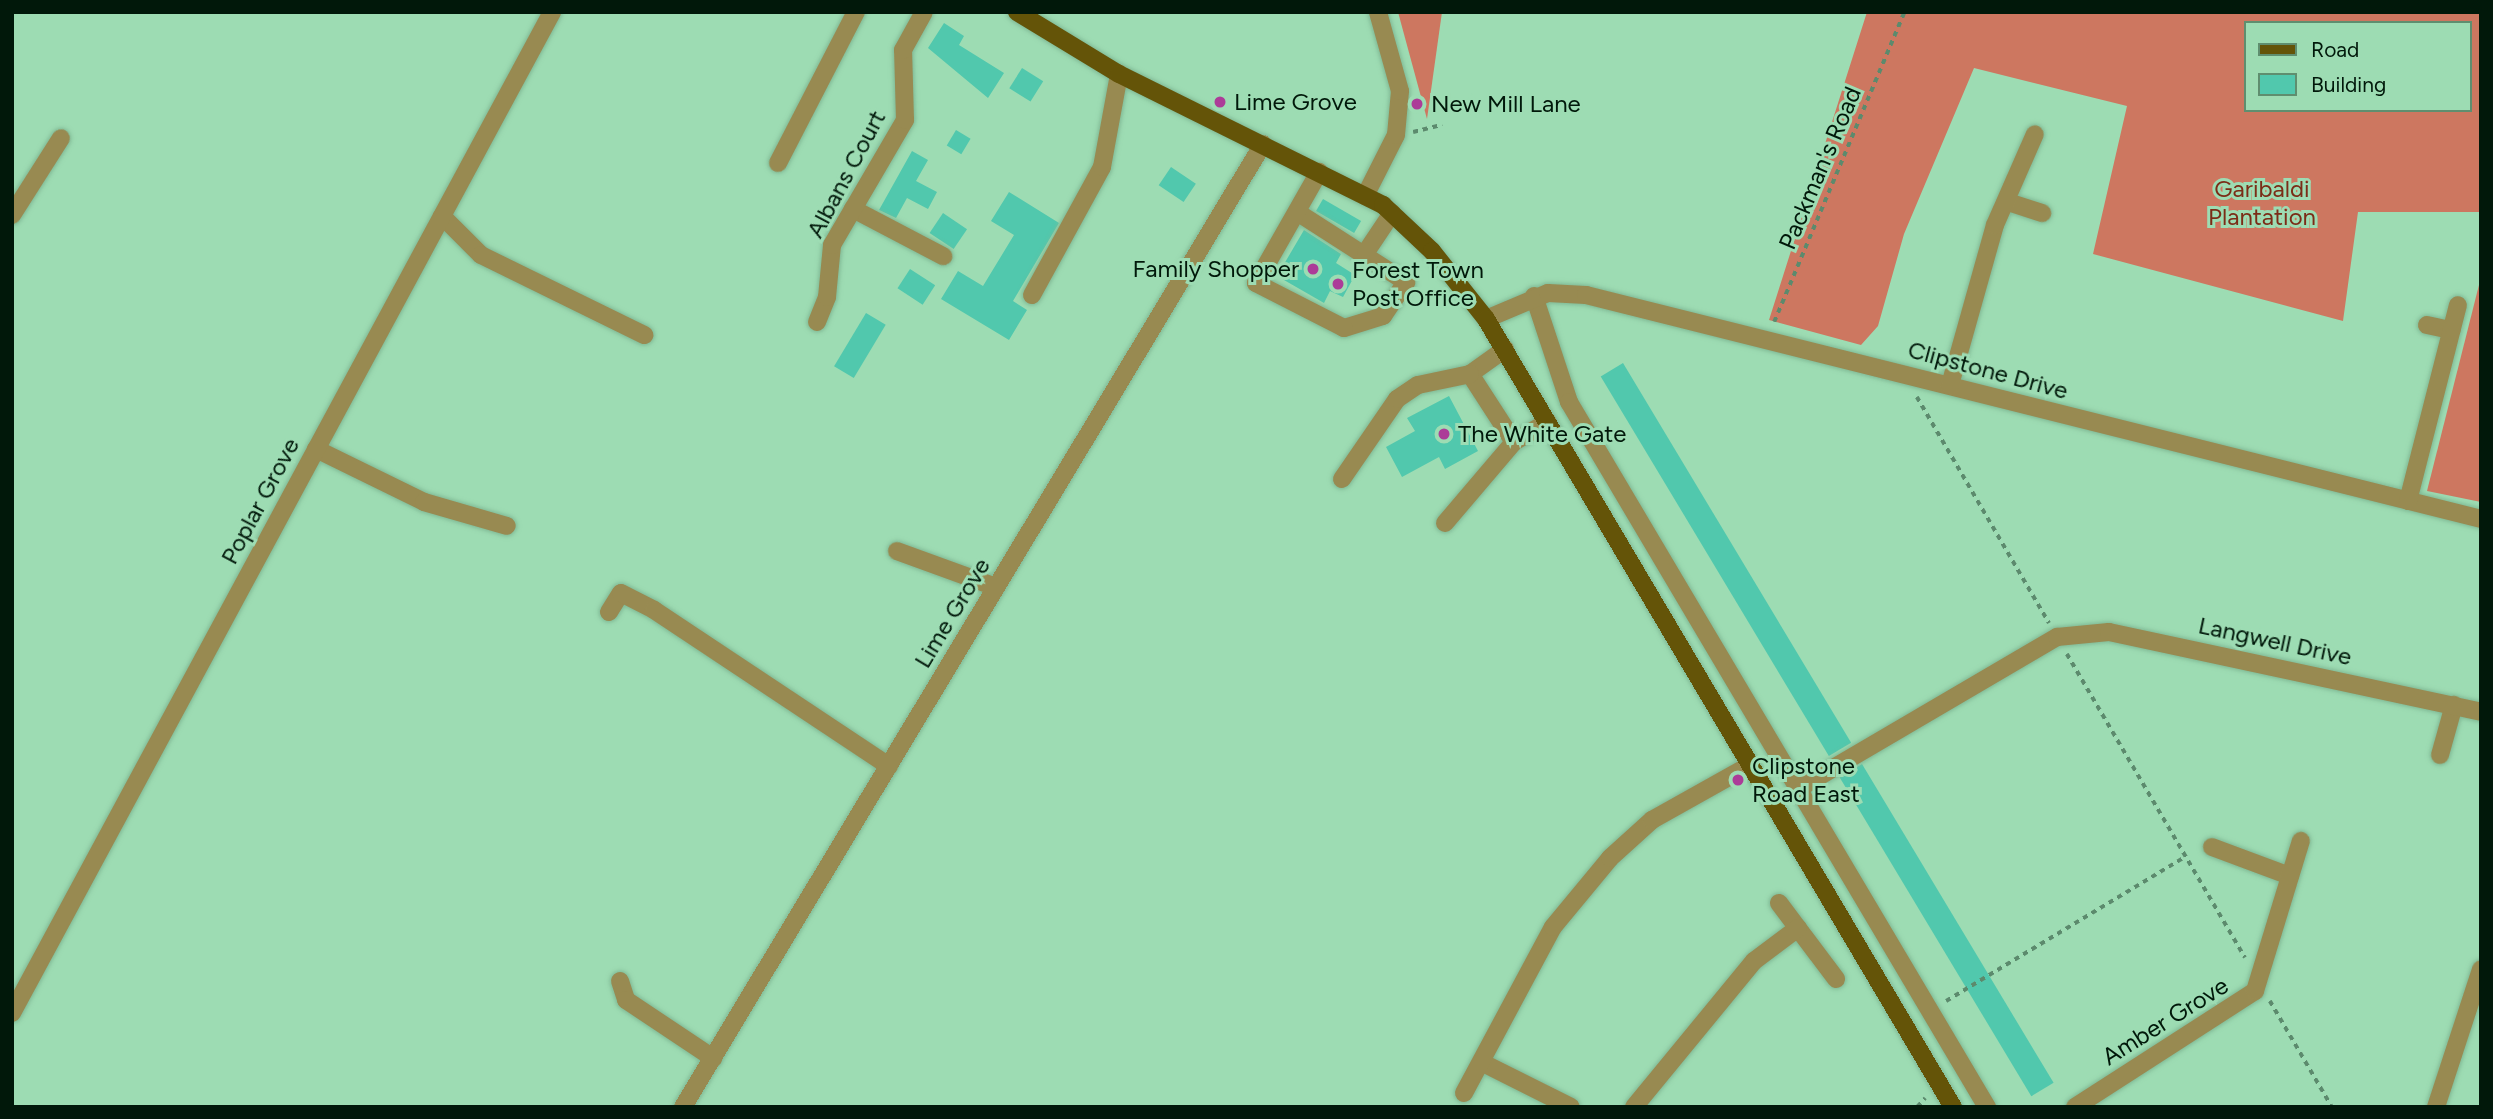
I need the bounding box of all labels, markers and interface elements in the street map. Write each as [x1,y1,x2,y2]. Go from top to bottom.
legend [2244,21,2472,112]
text: Road [2311,37,2359,62]
text: Building [2311,72,2386,97]
street label: Packman's Road [1773,82,1867,254]
place label: Lime Grove [1234,88,1357,116]
place label: New Mill Lane [1431,90,1581,118]
marker: Lime Grove [1212,94,1228,110]
marker: New Mill Lane [1409,96,1425,112]
street label: Albans Court [800,105,892,243]
park label: Garibaldi Plantation [2208,175,2316,231]
place label: Family Shopper [1132,255,1299,283]
place label: Forest Town Post Office [1352,256,1484,312]
marker: Family Shopper [1305,261,1321,277]
marker: Forest Town Post Office [1330,276,1346,292]
street label: Clipstone Drive [1905,335,2071,405]
place label: The White Gate [1458,420,1626,448]
marker: The White Gate [1436,426,1452,442]
street label: Poplar Grove [215,433,305,569]
street label: Lime Grove [908,553,996,673]
street label: Langwell Drive [2196,611,2354,671]
place label: Clipstone Road East [1752,752,1860,808]
marker: Clipstone Road East [1730,772,1746,788]
street label: Amber Grove [2097,971,2233,1071]

